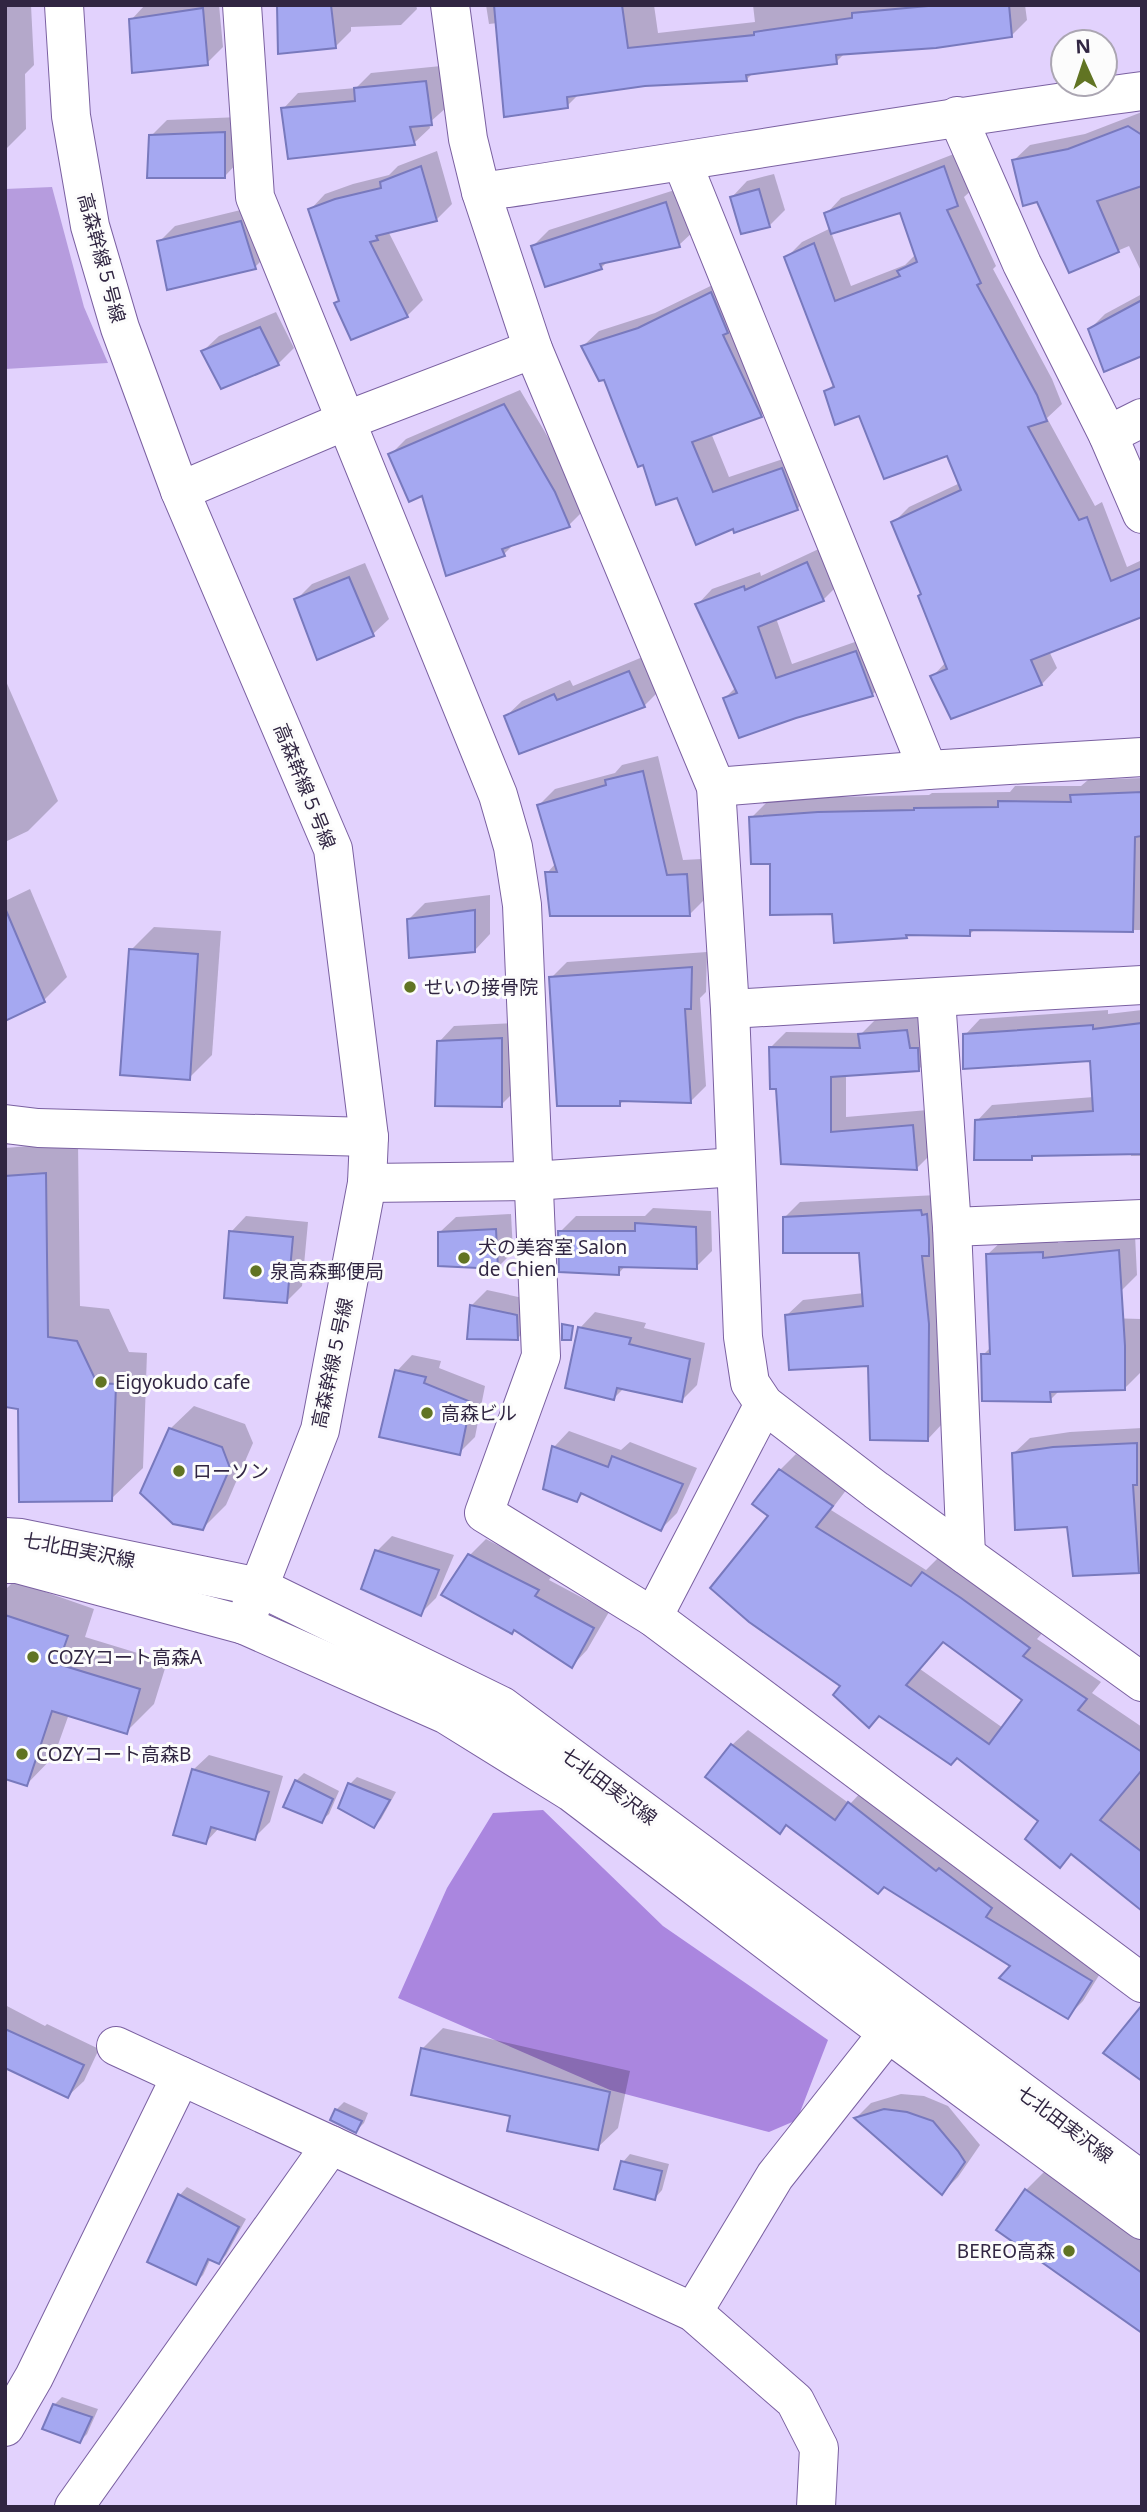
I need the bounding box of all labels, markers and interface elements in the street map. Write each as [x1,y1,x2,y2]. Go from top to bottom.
north arrow [1049,28,1119,98]
text: N [1075,33,1092,59]
street label: 高森幹線５号線 [72,190,132,326]
street label: 高森幹線５号線 [268,719,342,853]
place label: せいの接骨院 [424,974,538,1000]
marker: せいの接骨院 [402,979,418,995]
place label: 犬の美容室 Salon de Chien [478,1234,627,1282]
marker: 犬の美容室 Salon de Chien [456,1250,472,1266]
place label: 泉高森郵便局 [270,1258,384,1284]
marker: 泉高森郵便局 [248,1263,264,1279]
street label: 高森幹線５号線 [305,1295,359,1431]
place label: Eigyokudo cafe [115,1369,250,1395]
marker: Eigyokudo cafe [93,1374,109,1390]
place label: 高森ビル [441,1400,517,1426]
marker: 高森ビル [419,1405,435,1421]
place label: ローソン [193,1458,269,1484]
marker: ローソン [171,1463,187,1479]
street label: 七北田実沢線 [21,1526,137,1574]
place label: COZYコート高森A [47,1644,203,1670]
marker: COZYコート高森A [25,1649,41,1665]
place label: COZYコート高森B [36,1741,191,1767]
street label: 七北田実沢線 [556,1741,662,1831]
marker: COZYコート高森B [14,1746,30,1762]
street label: 七北田実沢線 [1012,2079,1118,2169]
place label: BEREO高森 [957,2238,1055,2264]
marker: BEREO高森 [1061,2243,1077,2259]

